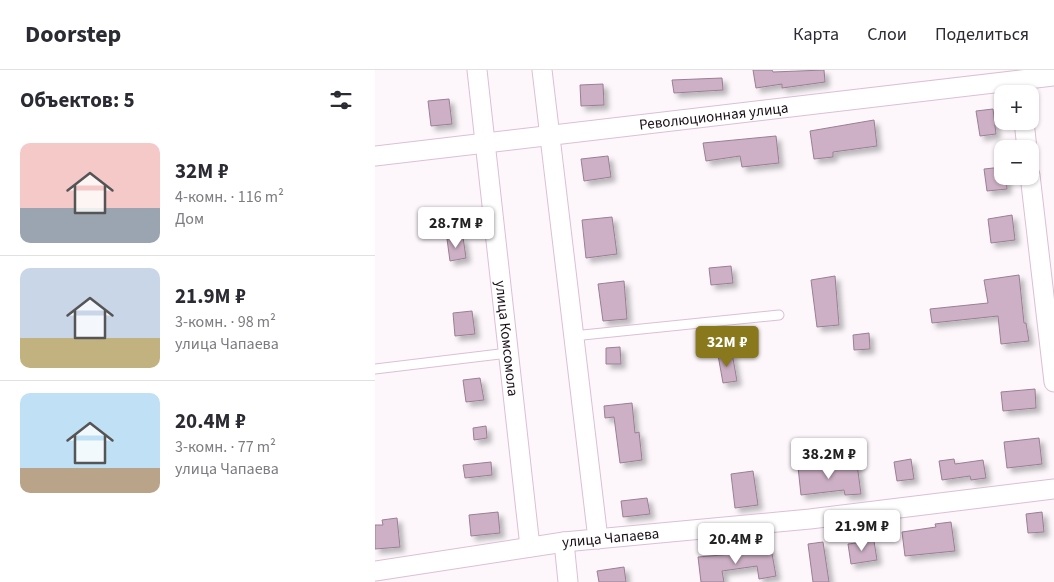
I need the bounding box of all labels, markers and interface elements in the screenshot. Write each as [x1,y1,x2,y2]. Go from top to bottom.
text: Doorstep [25,17,121,52]
text: Карта [793,22,839,47]
text: Слои [867,22,907,47]
text: Поделиться [935,22,1029,47]
text: Объектов: 5 [20,85,135,115]
map controls [994,85,1039,185]
button: + [994,85,1039,130]
icon: filters [327,86,355,114]
street label: Революционная улица [638,97,789,136]
button: − [994,140,1039,185]
text: 32M ₽ [175,156,228,186]
icon: home [60,163,120,223]
text: 4-комн. · 116 m² [175,186,284,208]
pin: 28.7M ₽ [410,206,502,249]
text: Дом [175,208,204,230]
text: 28.7M ₽ [429,212,483,234]
street label: улица Комсомола [489,279,523,397]
text: 21.9M ₽ [175,281,246,311]
icon: home [60,288,120,348]
text: 3-комн. · 98 m² [175,311,276,333]
pin: 32M ₽ [692,326,762,368]
text: 32M ₽ [707,331,747,353]
text: улица Чапаева [175,333,279,355]
text: 20.4M ₽ [175,406,246,436]
icon: home [60,413,120,473]
text: 3-комн. · 77 m² [175,436,276,458]
pin: 38.2M ₽ [783,438,875,480]
text: 38.2M ₽ [802,443,856,465]
text: улица Чапаева [175,458,279,480]
pin: 21.9M ₽ [816,510,908,552]
text: 21.9M ₽ [835,515,889,537]
pin: 20.4M ₽ [690,522,782,565]
street label: улица Чапаева [561,523,660,553]
text: 20.4M ₽ [709,528,763,550]

